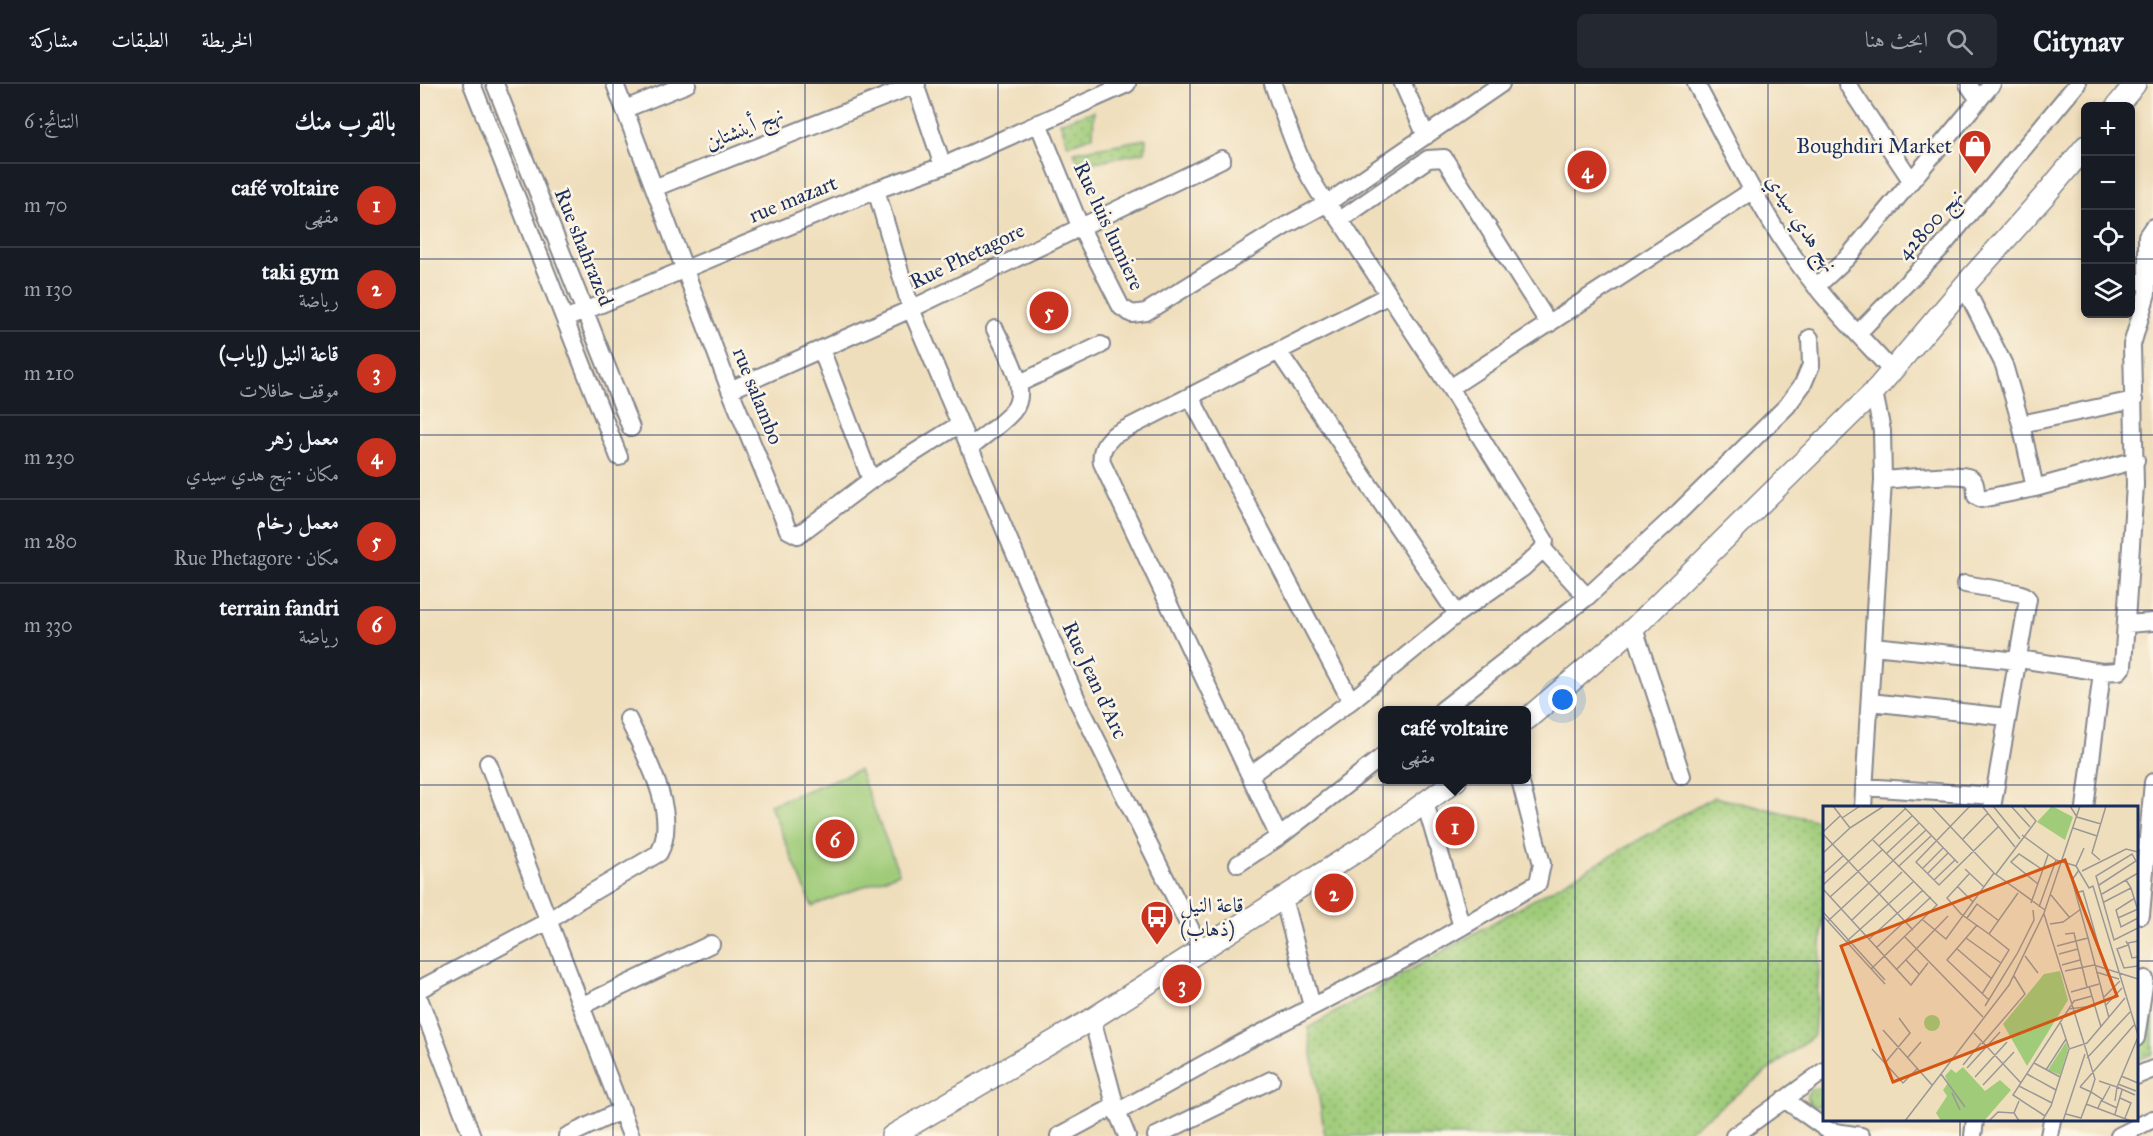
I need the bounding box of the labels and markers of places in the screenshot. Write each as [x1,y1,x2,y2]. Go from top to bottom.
shop icon: Boughdiri Market [1957,128,1993,175]
place label: Boughdiri Market [1796,133,1953,159]
pin: 4 [1568,148,1606,193]
pin: 5 [1030,288,1068,334]
pin: 1 [1436,804,1474,848]
pin: 6 [816,816,854,861]
pin: 2 [1314,870,1354,916]
place label: قاعة النيل (ذهاب) [1180,892,1244,942]
bus stop icon: قاعة النيل (ذهاب) [1139,899,1175,946]
pin: 3 [1162,962,1202,1006]

